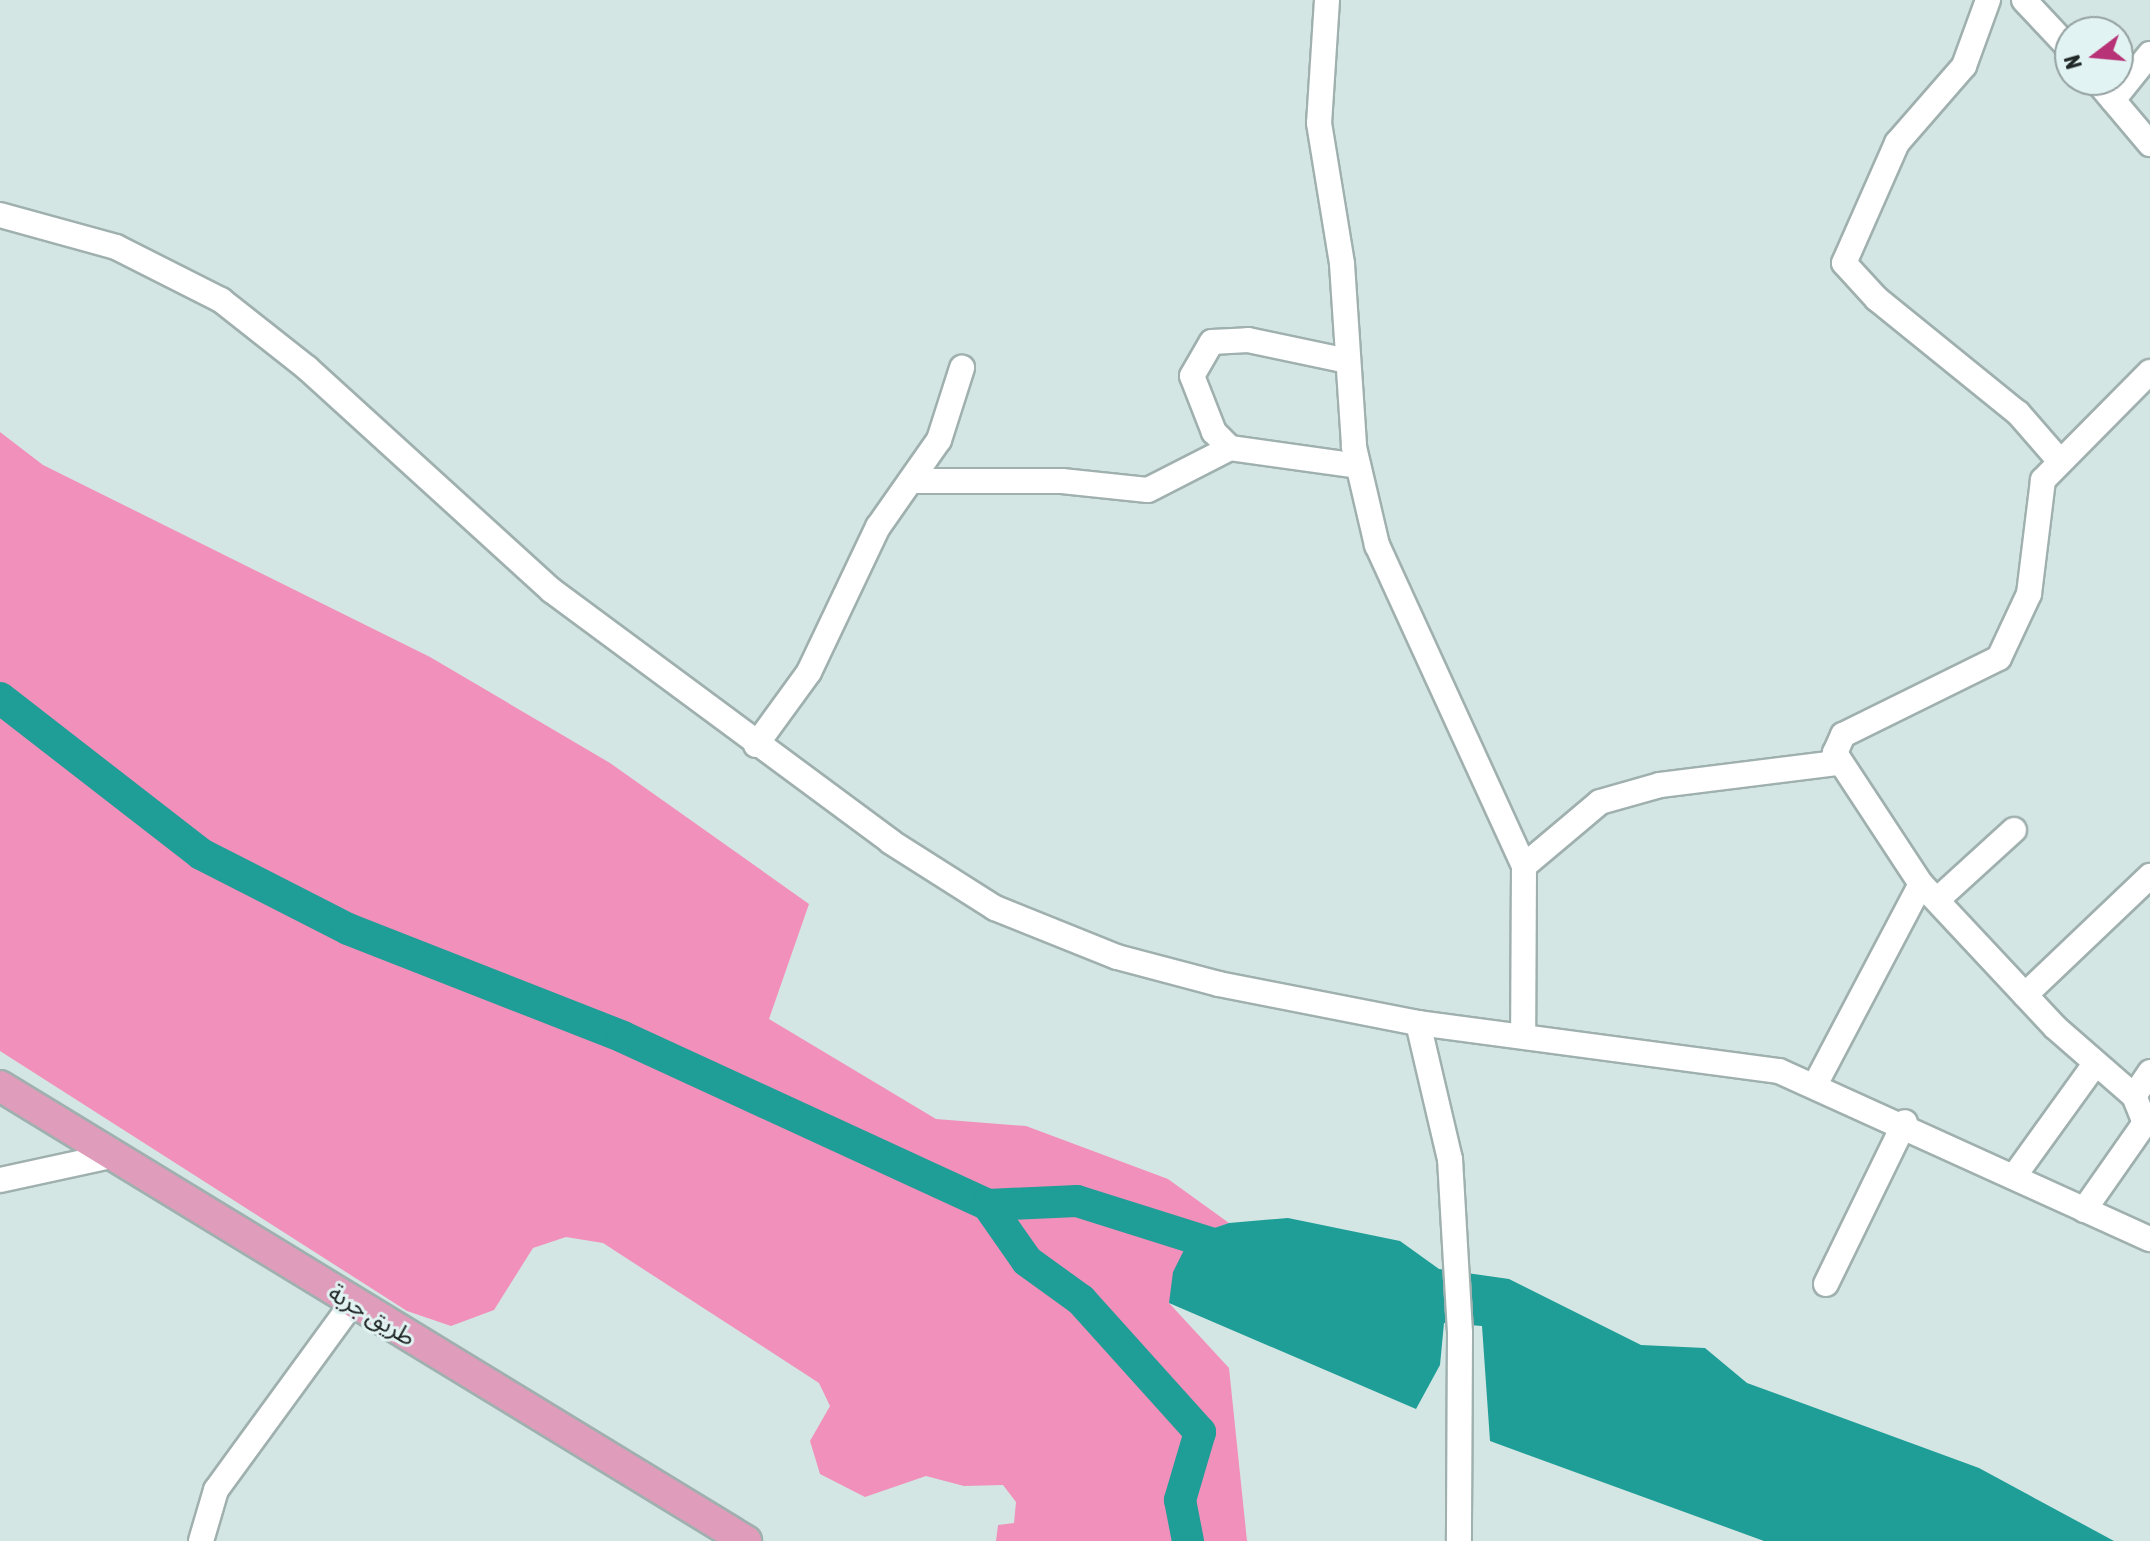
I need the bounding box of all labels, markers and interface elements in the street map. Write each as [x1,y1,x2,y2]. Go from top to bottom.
north arrow [2054,16,2134,96]
text: N [2059,52,2087,72]
street label: طريق جربة [323,1278,421,1352]

